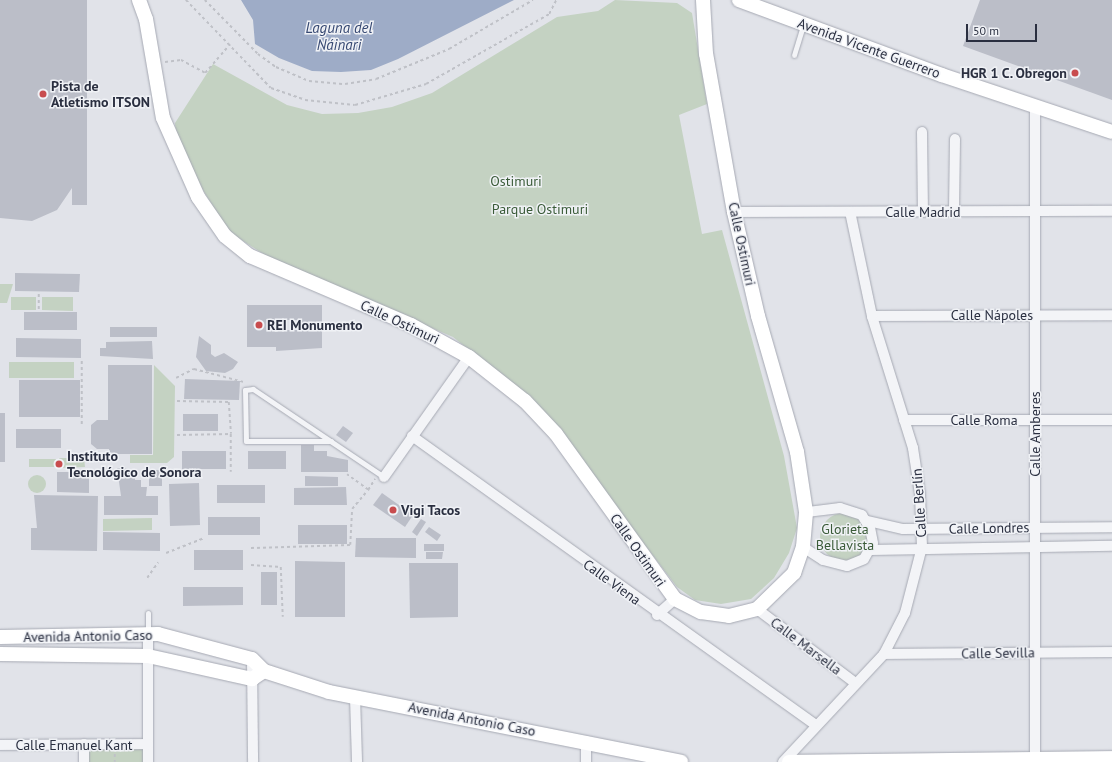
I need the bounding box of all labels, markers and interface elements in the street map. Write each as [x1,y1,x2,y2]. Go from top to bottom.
street label: Avenida Vicente Guerrero [795,14,943,82]
scale bar [968,16,1039,42]
water label: Laguna del Náinari [305,18,373,53]
text: 50 m [973,23,999,38]
place label: HGR 1 C. Obregon [960,65,1067,81]
marker: HGR 1 C. Obregon [1070,68,1080,78]
place label: Pista de Atletismo ITSON [51,78,150,110]
marker: Pista de Atletismo ITSON [38,89,48,99]
park label: Ostimuri [490,173,542,189]
park label: Parque Ostimuri [492,201,588,217]
street label: Calle Ostimuri [725,201,759,287]
street label: Calle Madrid [885,204,961,220]
street label: Calle Ostimuri [358,296,442,348]
street label: Calle Nápoles [951,307,1033,323]
place label: REI Monumento [267,317,362,333]
marker: REI Monumento [254,320,264,330]
street label: Calle Amberes [1027,391,1043,477]
street label: Calle Roma [950,412,1018,428]
place label: Instituto Tecnológico de Sonora [67,448,201,480]
marker: Instituto Tecnológico de Sonora [54,459,64,469]
street label: Calle Berlín [908,468,930,538]
place label: Vigi Tacos [401,502,461,518]
marker: Vigi Tacos [388,505,398,515]
street label: Calle Ostimuri [607,510,669,590]
street label: Calle Londres [949,519,1029,537]
park label: Glorieta Bellavista [816,521,874,554]
street label: Calle Viena [580,555,644,609]
street label: Calle Marsella [767,614,845,678]
street label: Avenida Antonio Caso [23,626,153,646]
street label: Calle Sevilla [961,644,1035,662]
street label: Avenida Antonio Caso [407,698,537,740]
street label: Calle Emanuel Kant [15,737,133,753]

